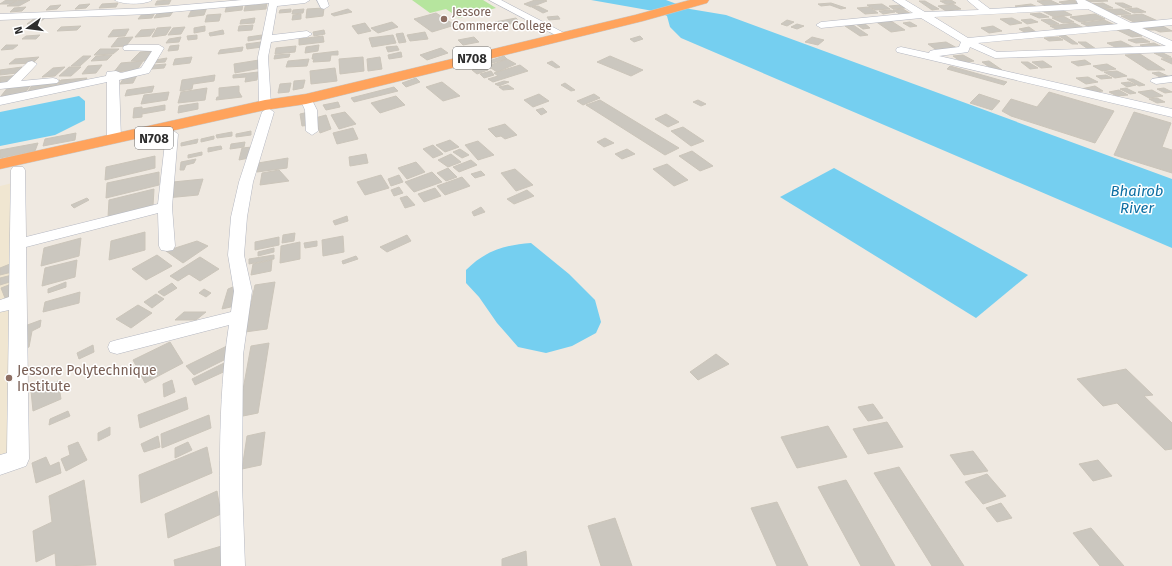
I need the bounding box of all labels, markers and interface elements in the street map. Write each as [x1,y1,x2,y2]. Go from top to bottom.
place label: Jessore Commerce College [452,5,552,33]
north arrow [8,8,48,48]
marker: Jessore Commerce College [439,14,449,24]
text: N [12,25,26,35]
road number: N708 [453,47,491,69]
road number: N708 [135,127,173,149]
water label: Bhairob River [1110,182,1164,217]
place label: Jessore Polytechnique Institute [17,362,157,395]
marker: Jessore Polytechnique Institute [4,373,14,383]

